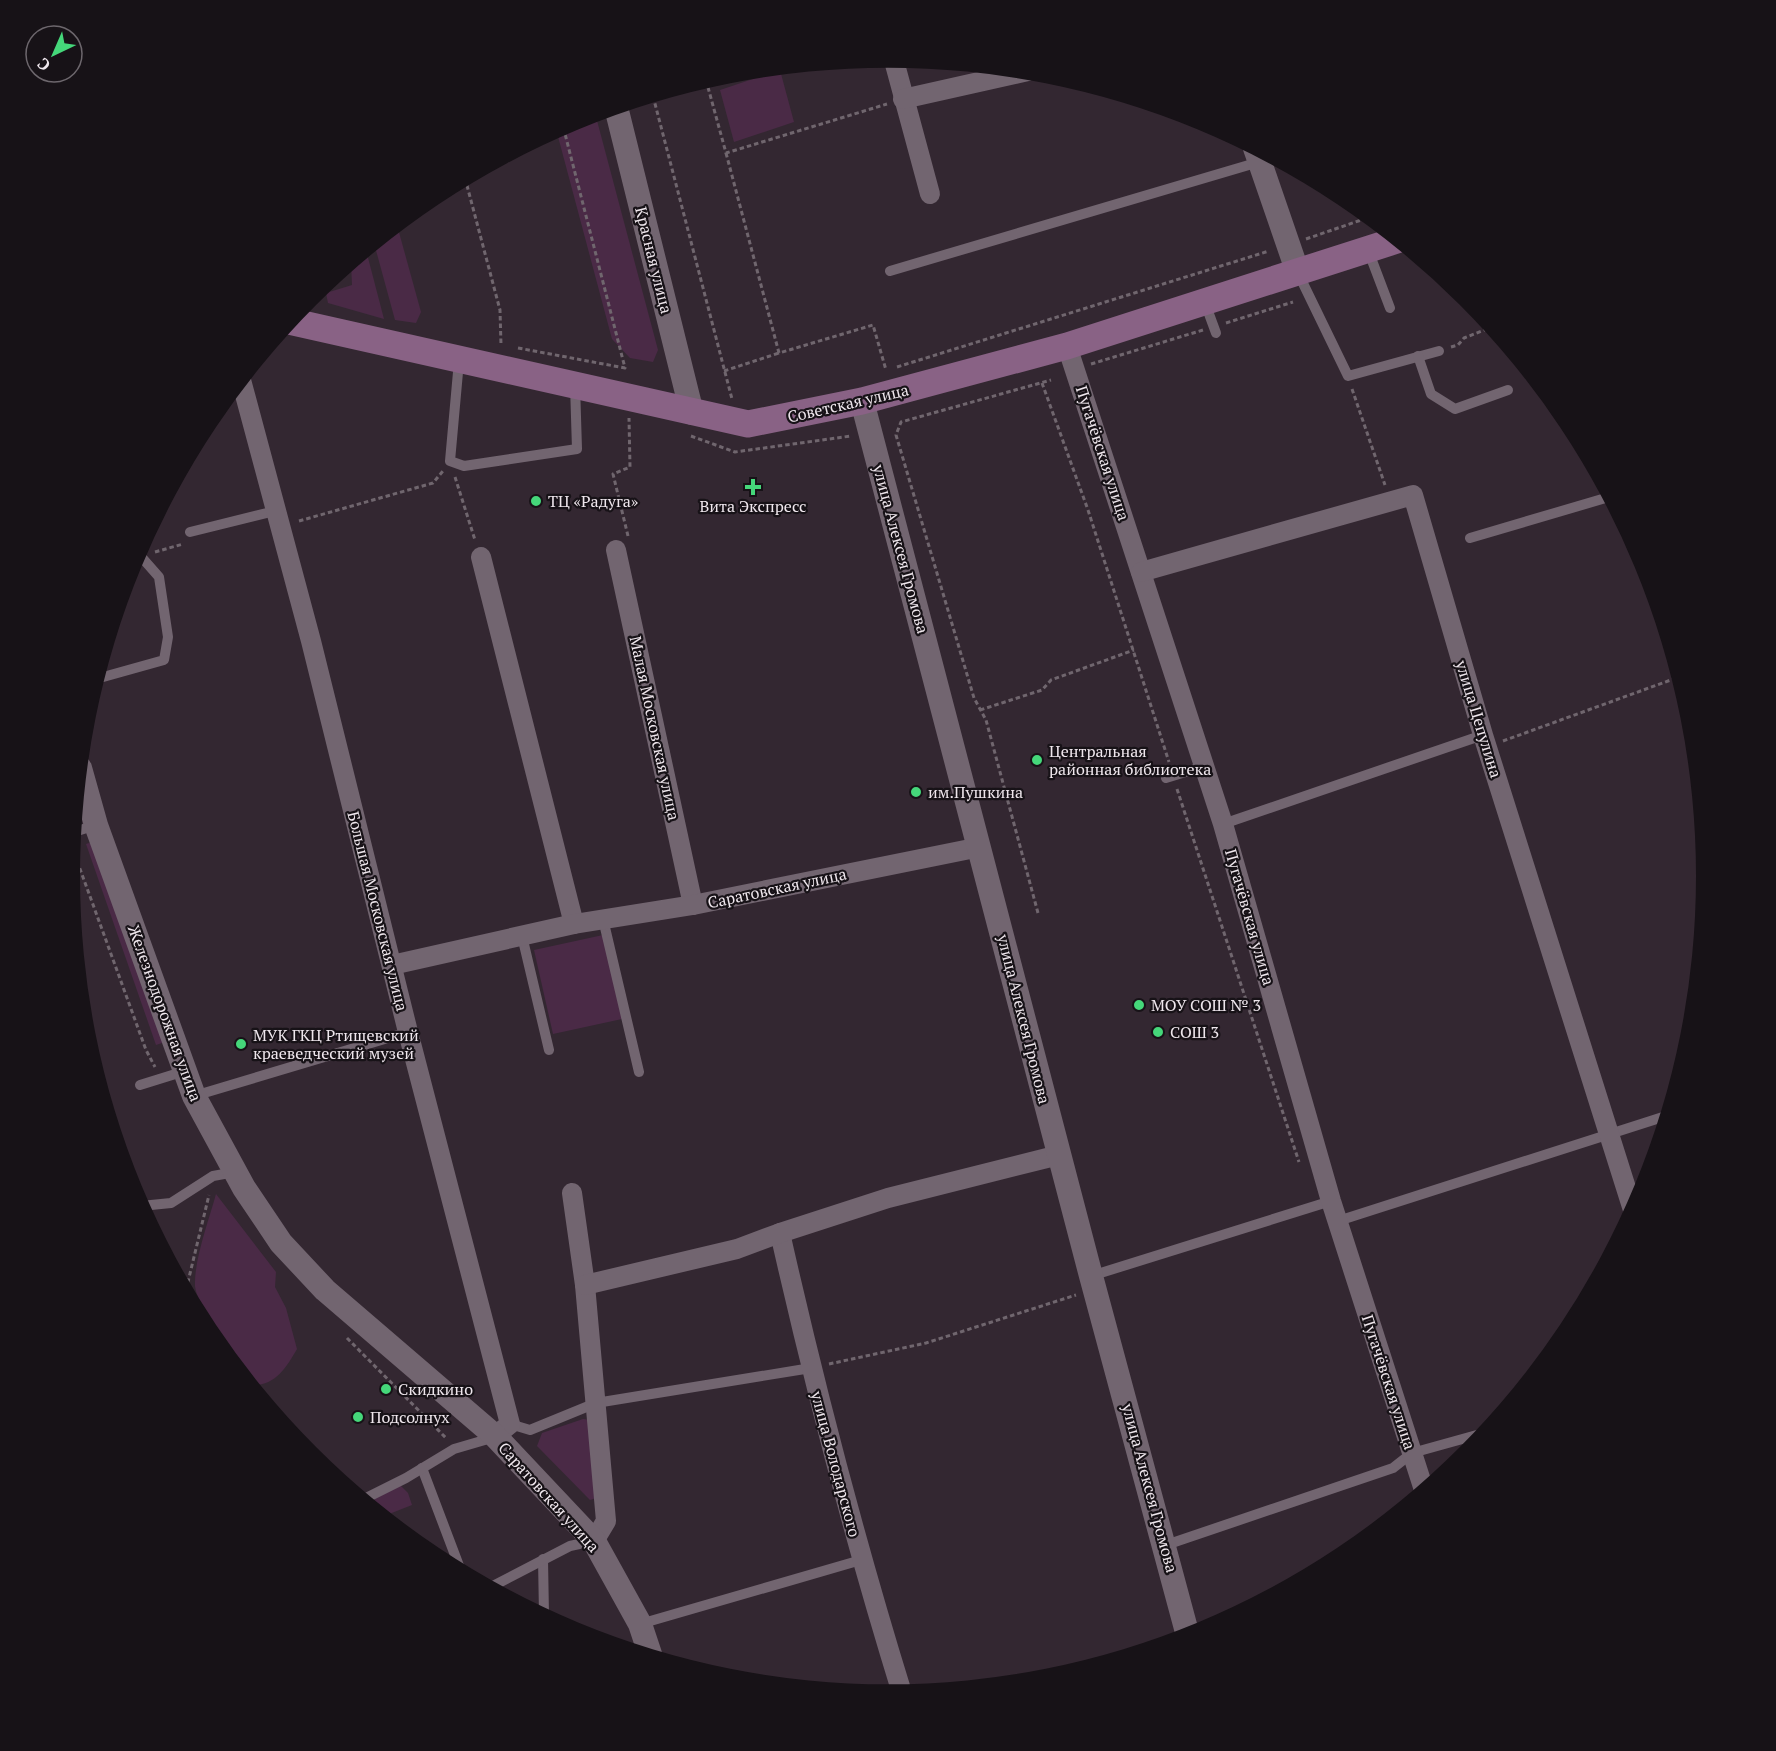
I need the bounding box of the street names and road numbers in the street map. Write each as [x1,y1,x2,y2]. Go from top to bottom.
street label: Красная улица [630,204,678,316]
street label: Советская улица [785,378,911,428]
street label: Пугачёвская улица [1071,383,1135,523]
street label: улица Алексея Громова [868,461,934,636]
street label: Малая Московская улица [625,634,685,822]
street label: улица Цепулина [1450,657,1507,780]
street label: Большая Московская улица [343,809,413,1013]
street label: Пугачёвская улица [1220,846,1280,988]
street label: Саратовская улица [706,863,848,913]
street label: Железнодорожная улица [123,922,207,1104]
street label: улица Алексея Громова [992,931,1056,1106]
street label: Пугачёвская улица [1357,1312,1421,1452]
street label: улица Володарского [806,1388,866,1540]
street label: улица Алексея Громова [1117,1400,1183,1575]
street label: Саратовская улица [494,1437,604,1557]

